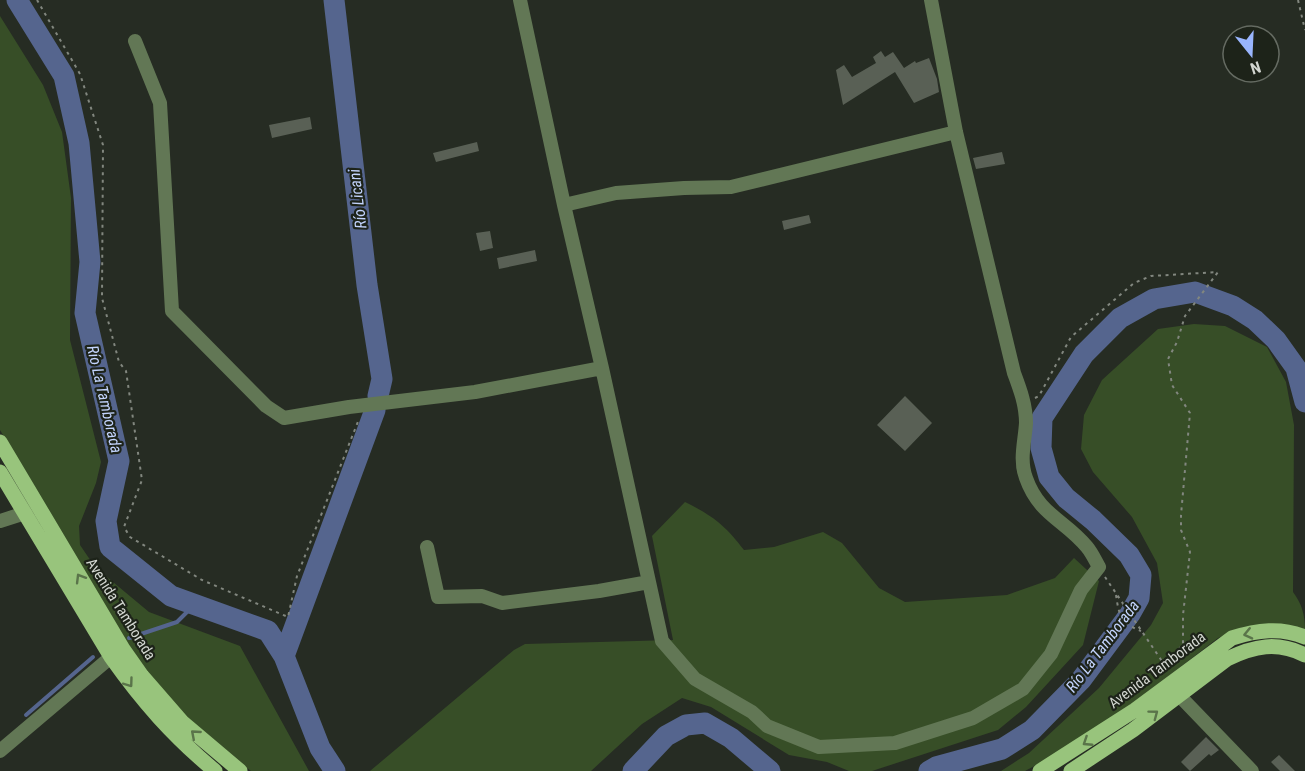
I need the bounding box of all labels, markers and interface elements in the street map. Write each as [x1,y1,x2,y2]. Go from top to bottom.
north arrow [1221,24,1281,84]
text: N [1248,57,1263,78]
water label: Río Licani [344,168,371,230]
water label: Río La Tamborada [83,343,126,455]
street label: Avenida Tamborada [82,555,160,663]
one-way arrow [76,574,88,584]
water label: Río La Tamborada [1062,597,1143,696]
one-way arrow [1243,626,1253,639]
street label: Avenida Tamborada [1105,628,1209,712]
one-way arrow [122,676,133,687]
one-way arrow [1147,711,1158,722]
one-way arrow [191,730,202,741]
one-way arrow [1083,735,1094,746]

